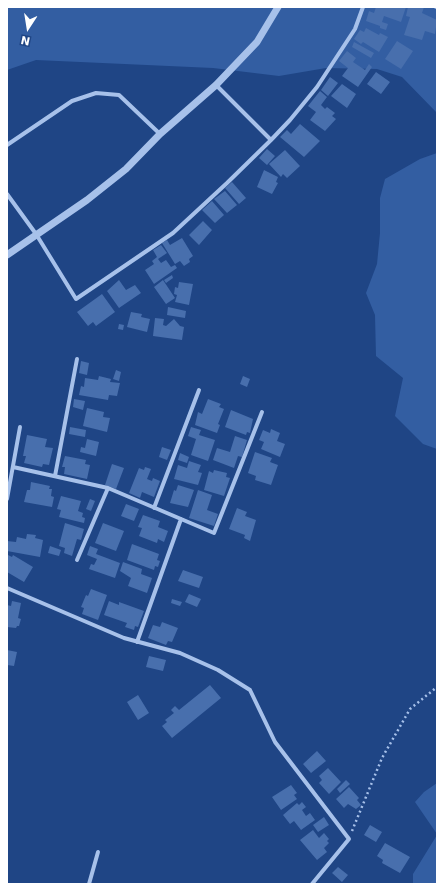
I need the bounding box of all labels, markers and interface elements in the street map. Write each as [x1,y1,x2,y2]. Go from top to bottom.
north arrow [8,8,48,48]
text: N [20,33,31,48]

